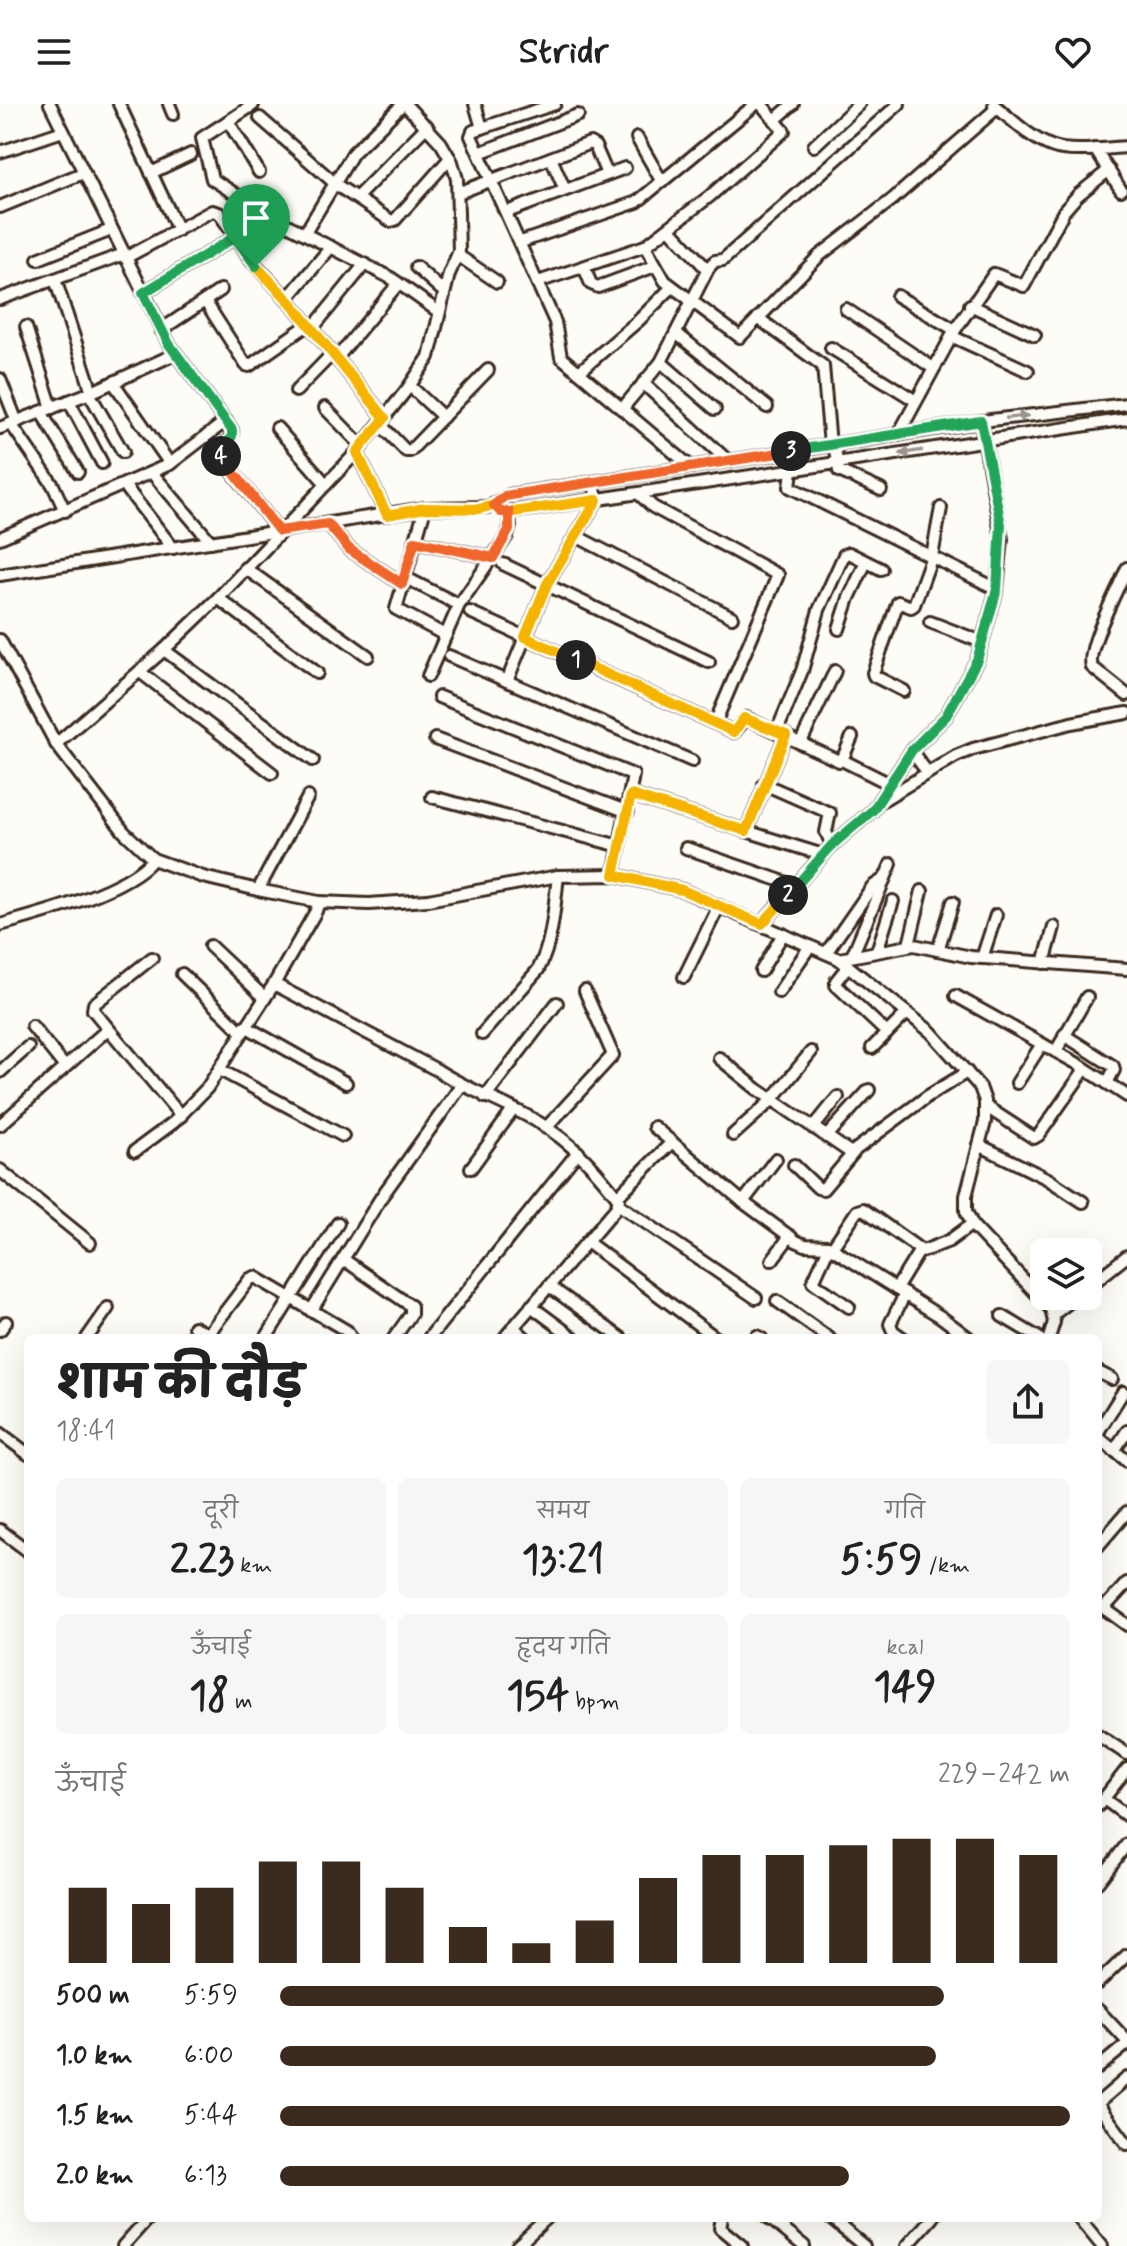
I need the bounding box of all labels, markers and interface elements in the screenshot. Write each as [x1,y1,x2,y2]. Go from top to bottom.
text: Stridr [519,29,608,76]
icon: menu [32,30,76,74]
icon: heart [1051,30,1095,74]
pin [222,184,290,266]
icon: arrive [234,196,278,240]
one-way arrow [1005,410,1030,423]
pin: 3 [771,431,811,471]
pin: 4 [201,436,241,476]
text: 3 [786,437,796,465]
text: 4 [215,442,227,470]
one-way arrow [899,446,924,458]
pin: 1 [556,640,596,680]
text: 1 [571,646,581,674]
pin: 2 [768,875,808,915]
text: 2 [783,881,793,909]
map controls [1030,1238,1102,1310]
button: layers [1030,1238,1102,1310]
text: शाम की दौड़ [56,1356,303,1414]
button: share [986,1360,1070,1444]
text: 18:41 [56,1415,115,1449]
text: दूरी [204,1498,238,1526]
text: समय [537,1498,589,1526]
text: गति [885,1498,925,1526]
text: 2.23 [170,1535,234,1587]
text: 13:21 [522,1535,604,1587]
text: 5:59 [840,1535,922,1587]
text: km [234,1552,272,1580]
text: /km [922,1552,970,1580]
text: ऊँचाई [191,1634,251,1662]
text: हृदय गति [516,1634,610,1662]
text: kcal [887,1634,923,1662]
text: 149 [873,1662,937,1714]
text: 18 [189,1671,229,1723]
text: 154 [506,1671,569,1723]
text: m [229,1688,253,1716]
text: bpm [569,1688,620,1716]
text: 229–242 m [938,1758,1070,1792]
text: ऊँचाई [56,1767,126,1801]
text: 500 m [56,1979,130,2013]
text: 5:59 [184,1979,238,2013]
text: 1.0 km [56,2039,133,2073]
text: 6:00 [184,2039,234,2073]
text: 1.5 km [56,2099,134,2133]
text: 5:44 [184,2099,237,2133]
text: 2.0 km [56,2159,134,2193]
text: 6:13 [184,2159,227,2193]

